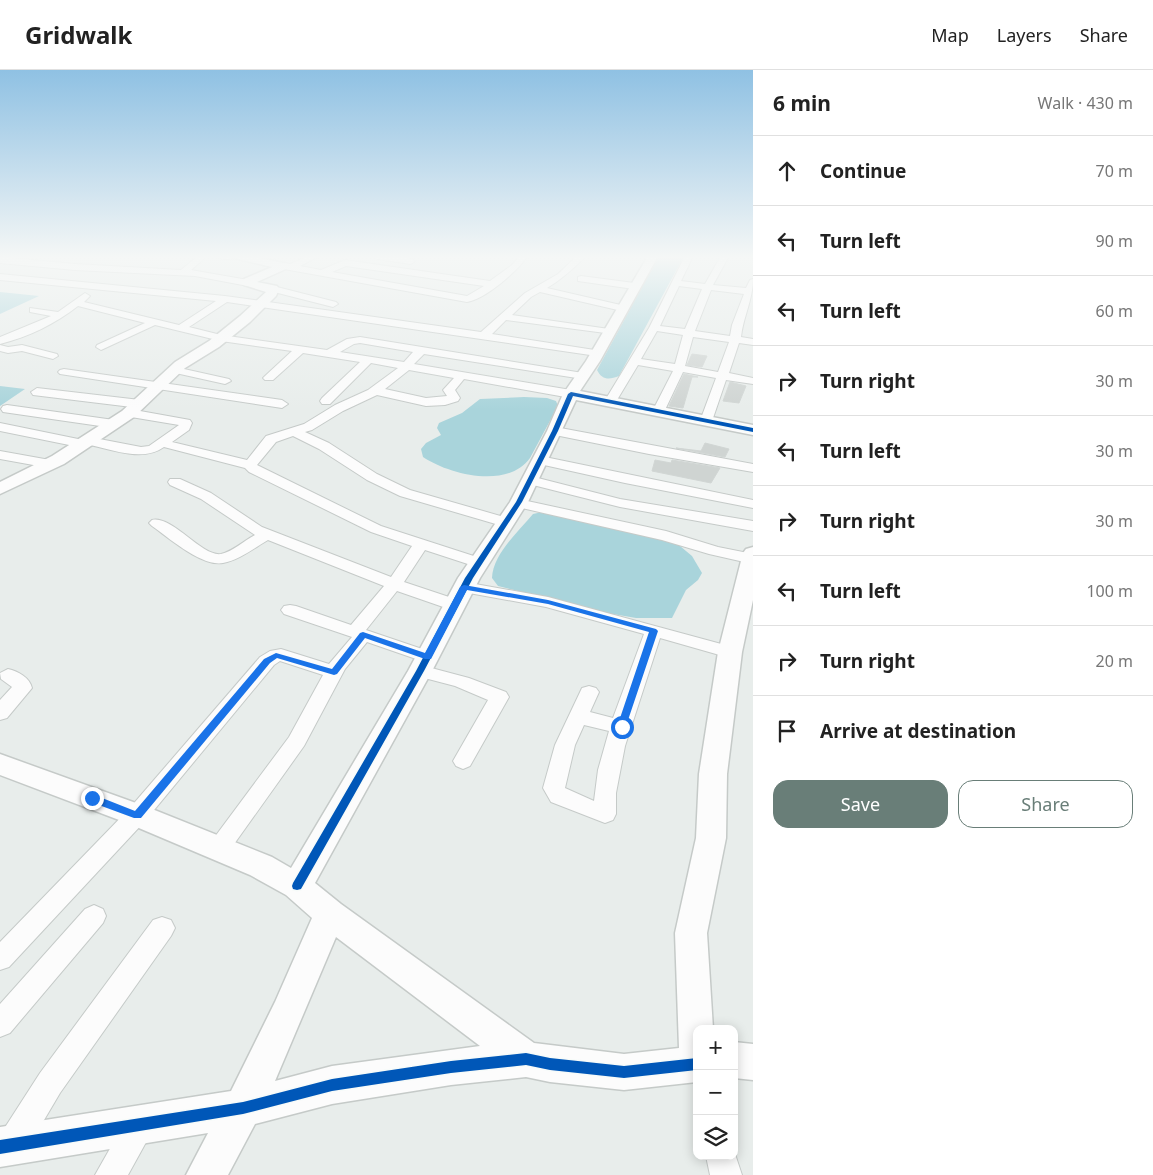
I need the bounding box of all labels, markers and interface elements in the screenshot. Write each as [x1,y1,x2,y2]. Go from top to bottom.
text: Gridwalk [25,18,132,51]
text: Map [931,23,969,47]
text: Layers [997,23,1052,47]
text: Share [1080,23,1128,47]
text: 6 min [773,89,831,117]
text: Walk · 430 m [1038,92,1133,114]
icon: ahead [773,157,801,185]
text: Continue [820,158,906,184]
text: 70 m [1096,160,1133,182]
icon: left [773,227,801,255]
text: Turn left [820,228,901,254]
text: 90 m [1096,230,1133,252]
icon: left [773,297,801,325]
text: Turn left [820,298,901,324]
text: 60 m [1096,300,1133,322]
icon: right [773,367,801,395]
text: Turn right [820,368,915,394]
text: 30 m [1096,370,1133,392]
icon: left [773,437,801,465]
text: Turn left [820,438,901,464]
text: 30 m [1096,440,1133,462]
icon: right [773,507,801,535]
text: Turn right [820,508,915,534]
text: 30 m [1096,510,1133,532]
icon: left [773,577,801,605]
text: Turn left [820,578,901,604]
text: 100 m [1086,580,1133,602]
icon: right [773,647,801,675]
text: Turn right [820,648,915,674]
text: 20 m [1096,650,1133,672]
route start [611,716,634,739]
icon: arrive [773,717,801,745]
text: Arrive at destination [820,718,1016,744]
button: Save [773,780,948,828]
button: Share [958,780,1133,828]
route end [81,787,104,810]
map controls [693,1025,738,1160]
button: + [693,1025,738,1070]
button: − [693,1070,738,1115]
button: layers [693,1115,738,1160]

